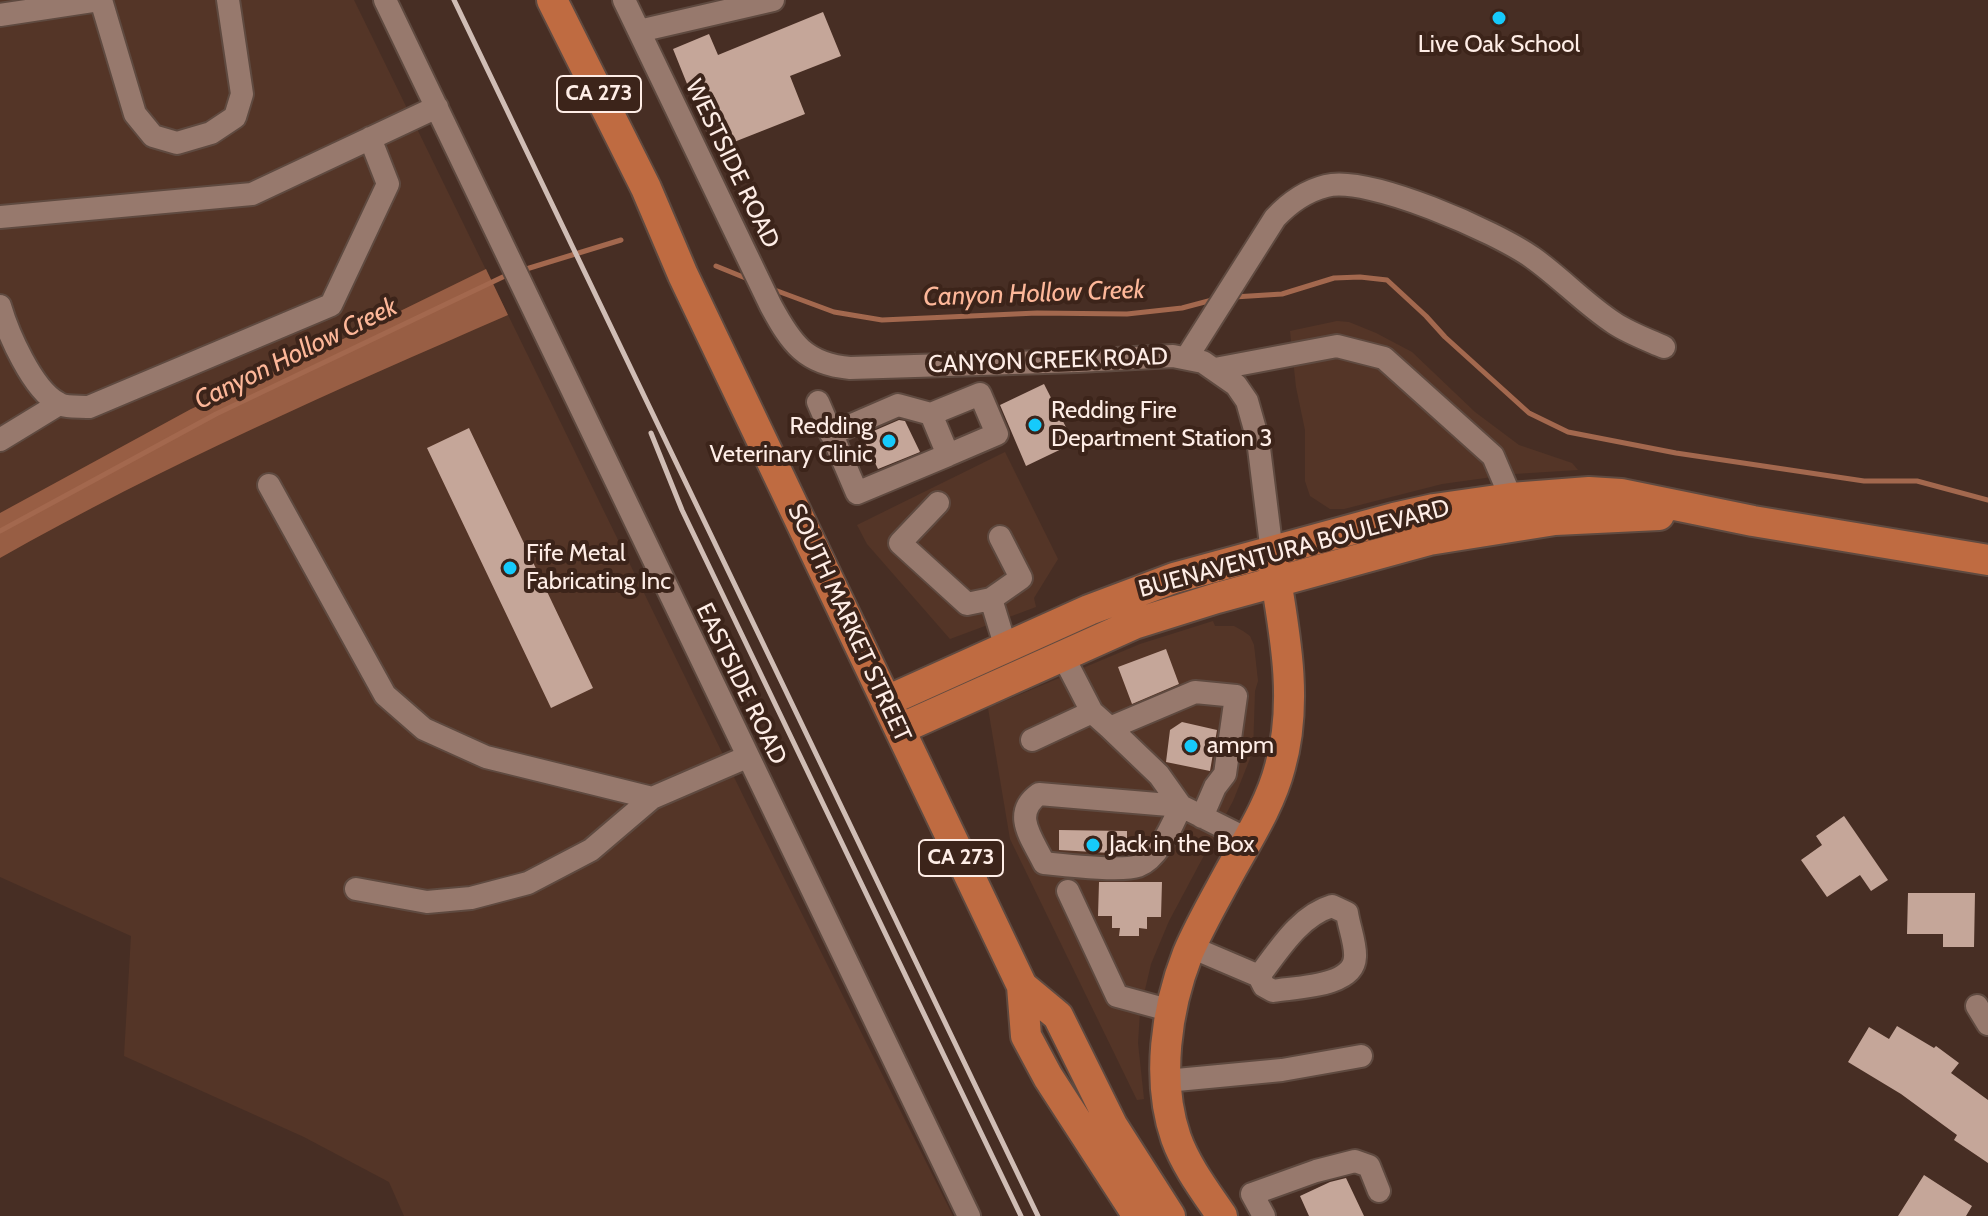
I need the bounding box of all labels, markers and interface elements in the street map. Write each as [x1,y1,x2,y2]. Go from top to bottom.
marker: Live Oak School [1490,9,1508,27]
place label: Live Oak School [1418,31,1580,59]
street label: WESTSIDE ROAD [679,75,785,253]
road number: CA 273 [557,76,641,112]
water label: Canyon Hollow Creek [923,275,1145,313]
water label: Canyon Hollow Creek [190,291,402,417]
street label: CANYON CREEK ROAD [928,342,1168,380]
place label: Redding Fire Department Station 3 [1051,397,1272,453]
place label: Redding Veterinary Clinic [710,413,873,469]
marker: Redding Fire Department Station 3 [1026,416,1044,434]
marker: Redding Veterinary Clinic [880,432,898,450]
street label: BUENAVENTURA BOULEVARD [1135,494,1453,604]
street label: SOUTH MARKET STREET [781,499,917,747]
place label: Fife Metal Fabricating Inc [526,540,671,596]
marker: Fife Metal Fabricating Inc [501,559,519,577]
street label: EASTSIDE ROAD [689,599,793,769]
place label: ampm [1207,732,1274,760]
marker: ampm [1182,737,1200,755]
place label: Jack in the Box [1109,831,1255,859]
marker: Jack in the Box [1084,836,1102,854]
road number: CA 273 [919,840,1003,876]

